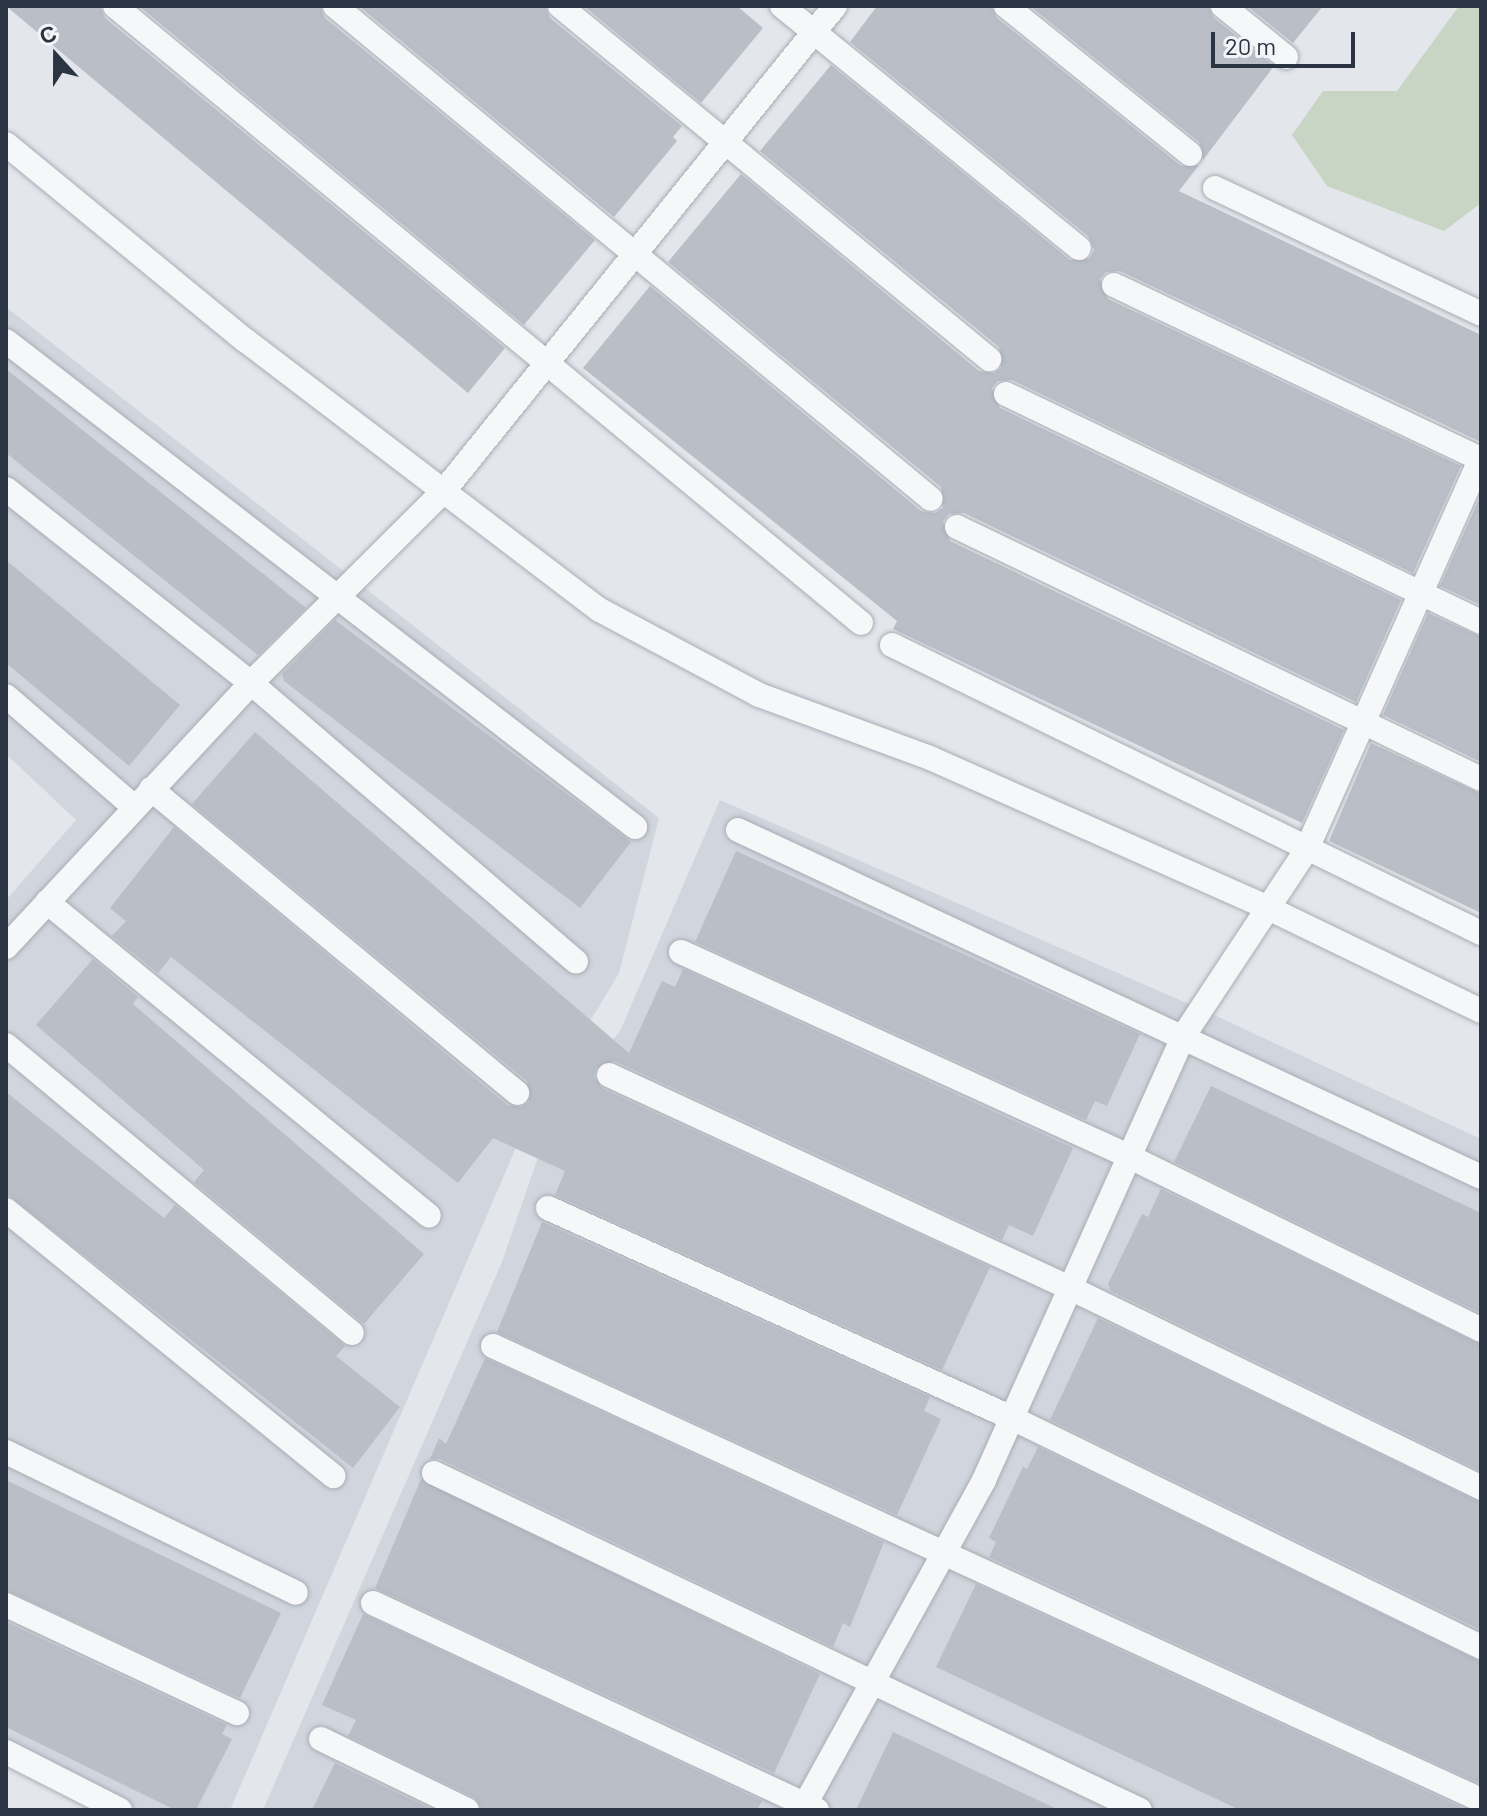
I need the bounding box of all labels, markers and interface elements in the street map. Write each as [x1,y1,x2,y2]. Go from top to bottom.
north arrow [16,16,96,96]
scale bar [1215,16,1359,66]
text: С [35,19,59,49]
text: 20 m [1225,31,1276,60]

